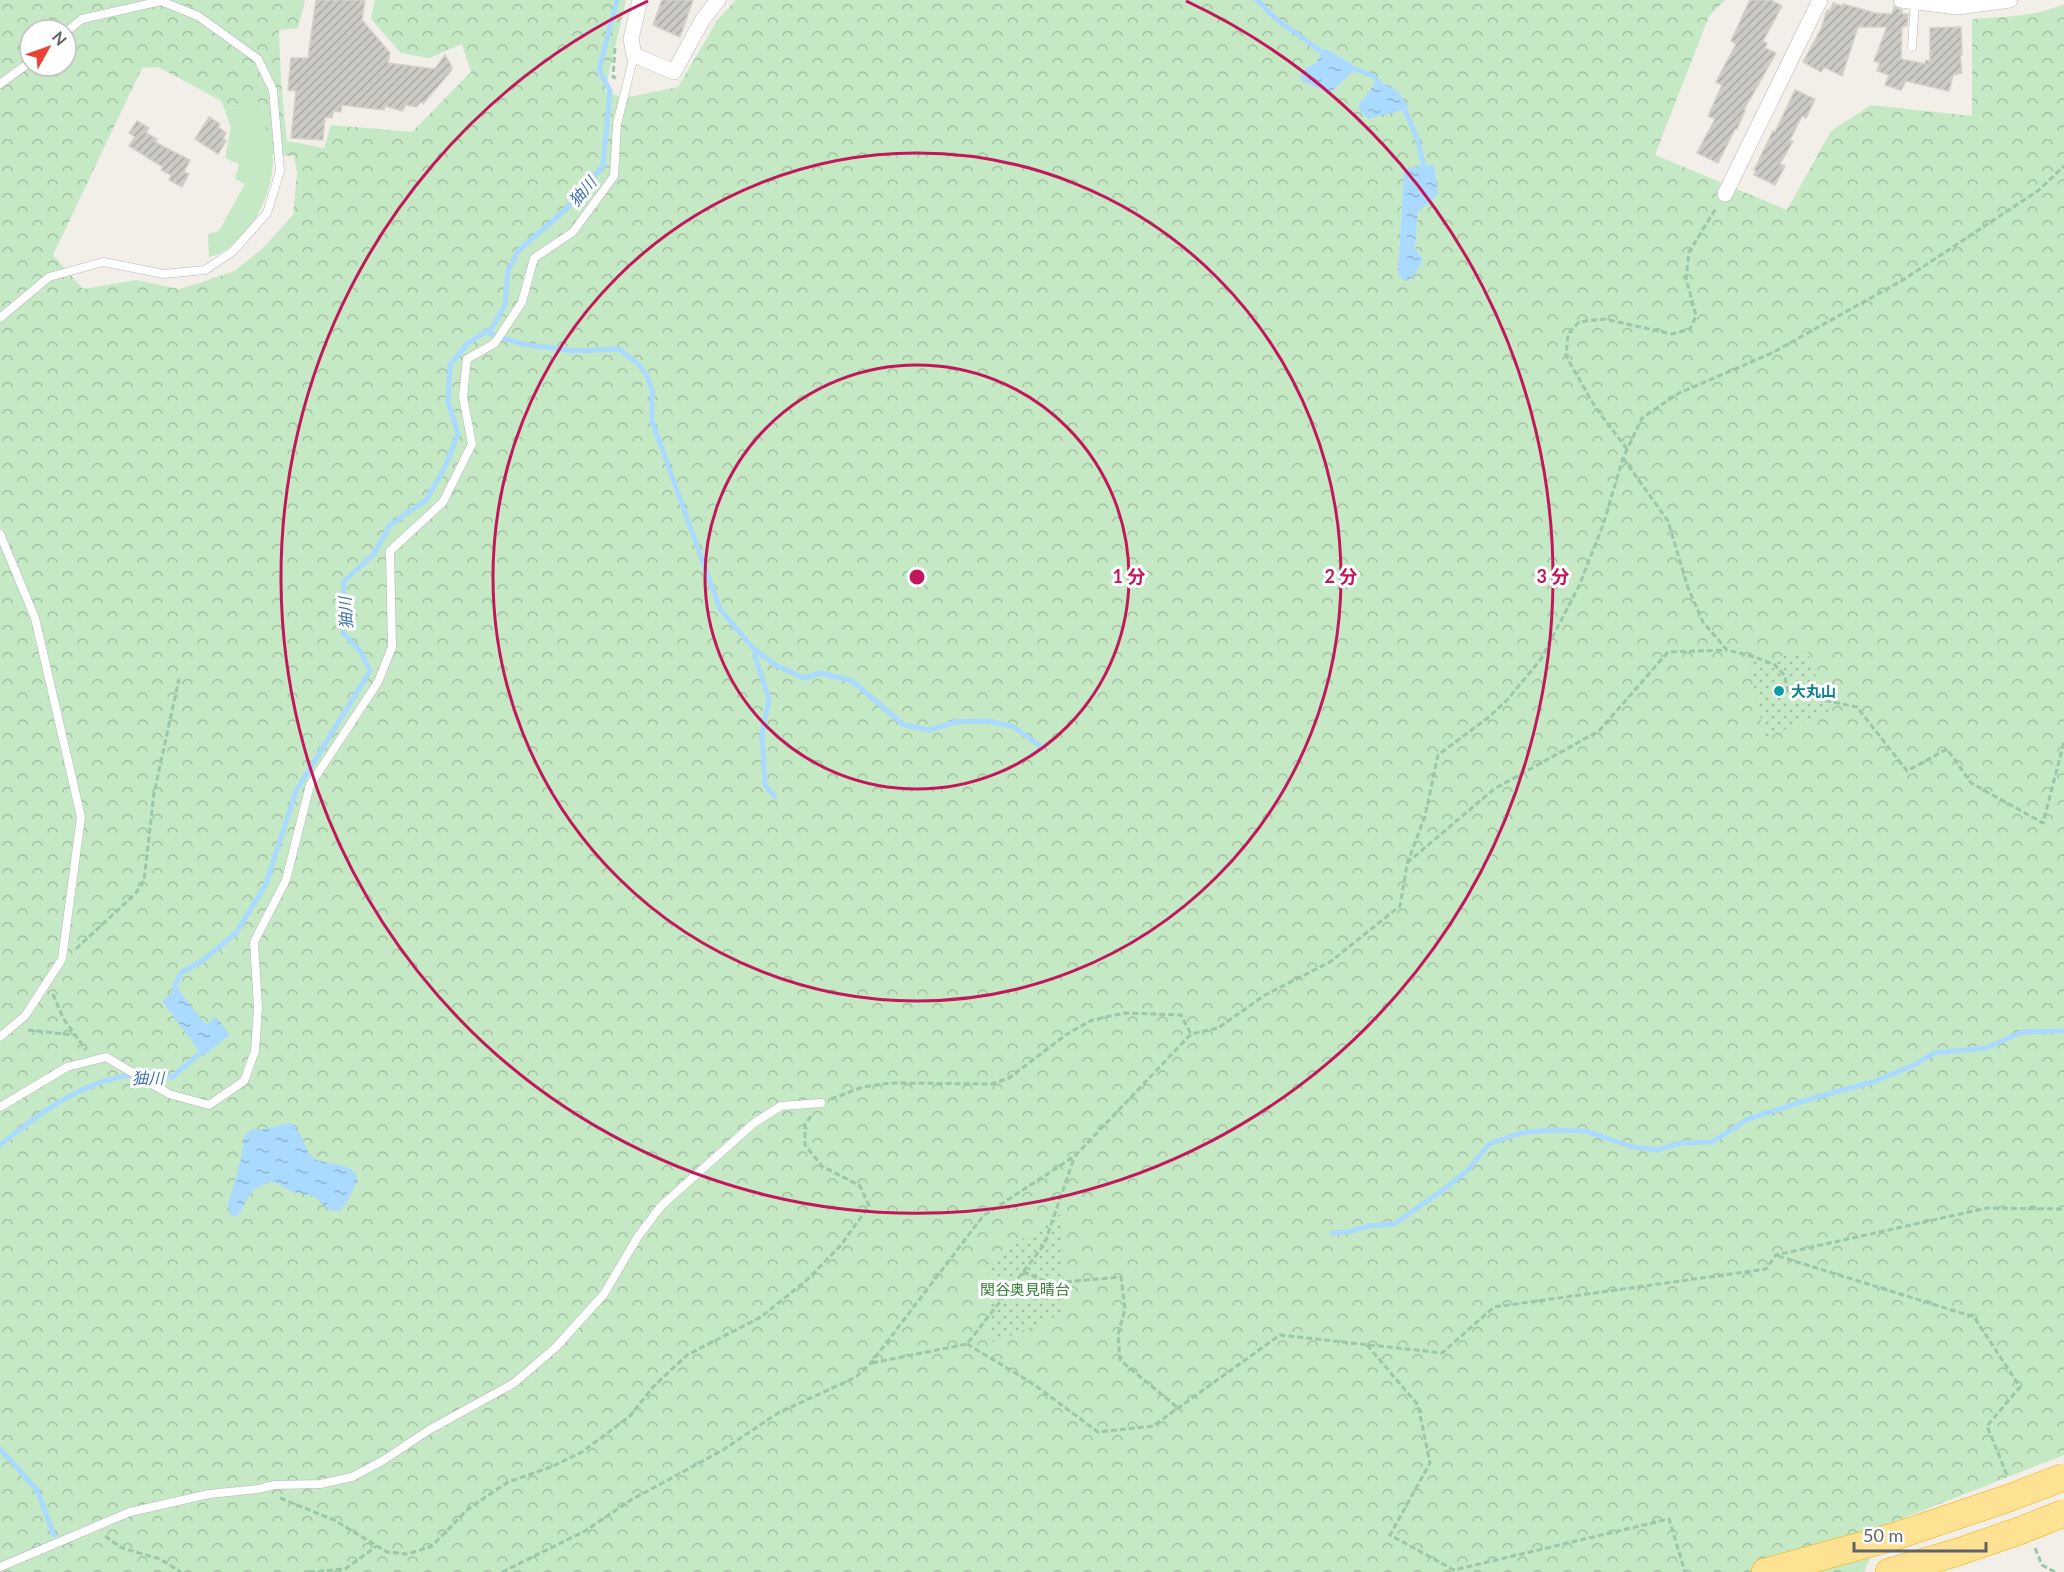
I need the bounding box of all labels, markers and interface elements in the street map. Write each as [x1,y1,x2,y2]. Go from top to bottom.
north arrow [18,18,78,78]
text: N [49,27,71,49]
water label: 㹨川 [564,171,601,209]
text: 1 分 [1113,565,1145,587]
text: 2 分 [1325,565,1357,587]
text: 3 分 [1537,565,1569,587]
centre of rings [907,567,927,587]
water label: 㹨川 [335,595,355,629]
place label: 大丸山 [1791,682,1836,700]
marker: 大丸山 [1772,684,1786,698]
water label: 㹨川 [132,1068,166,1087]
park label: 関谷奥見晴台 [980,1280,1070,1298]
scale bar [1854,1515,1986,1553]
text: 50 m [1863,1524,1903,1546]

